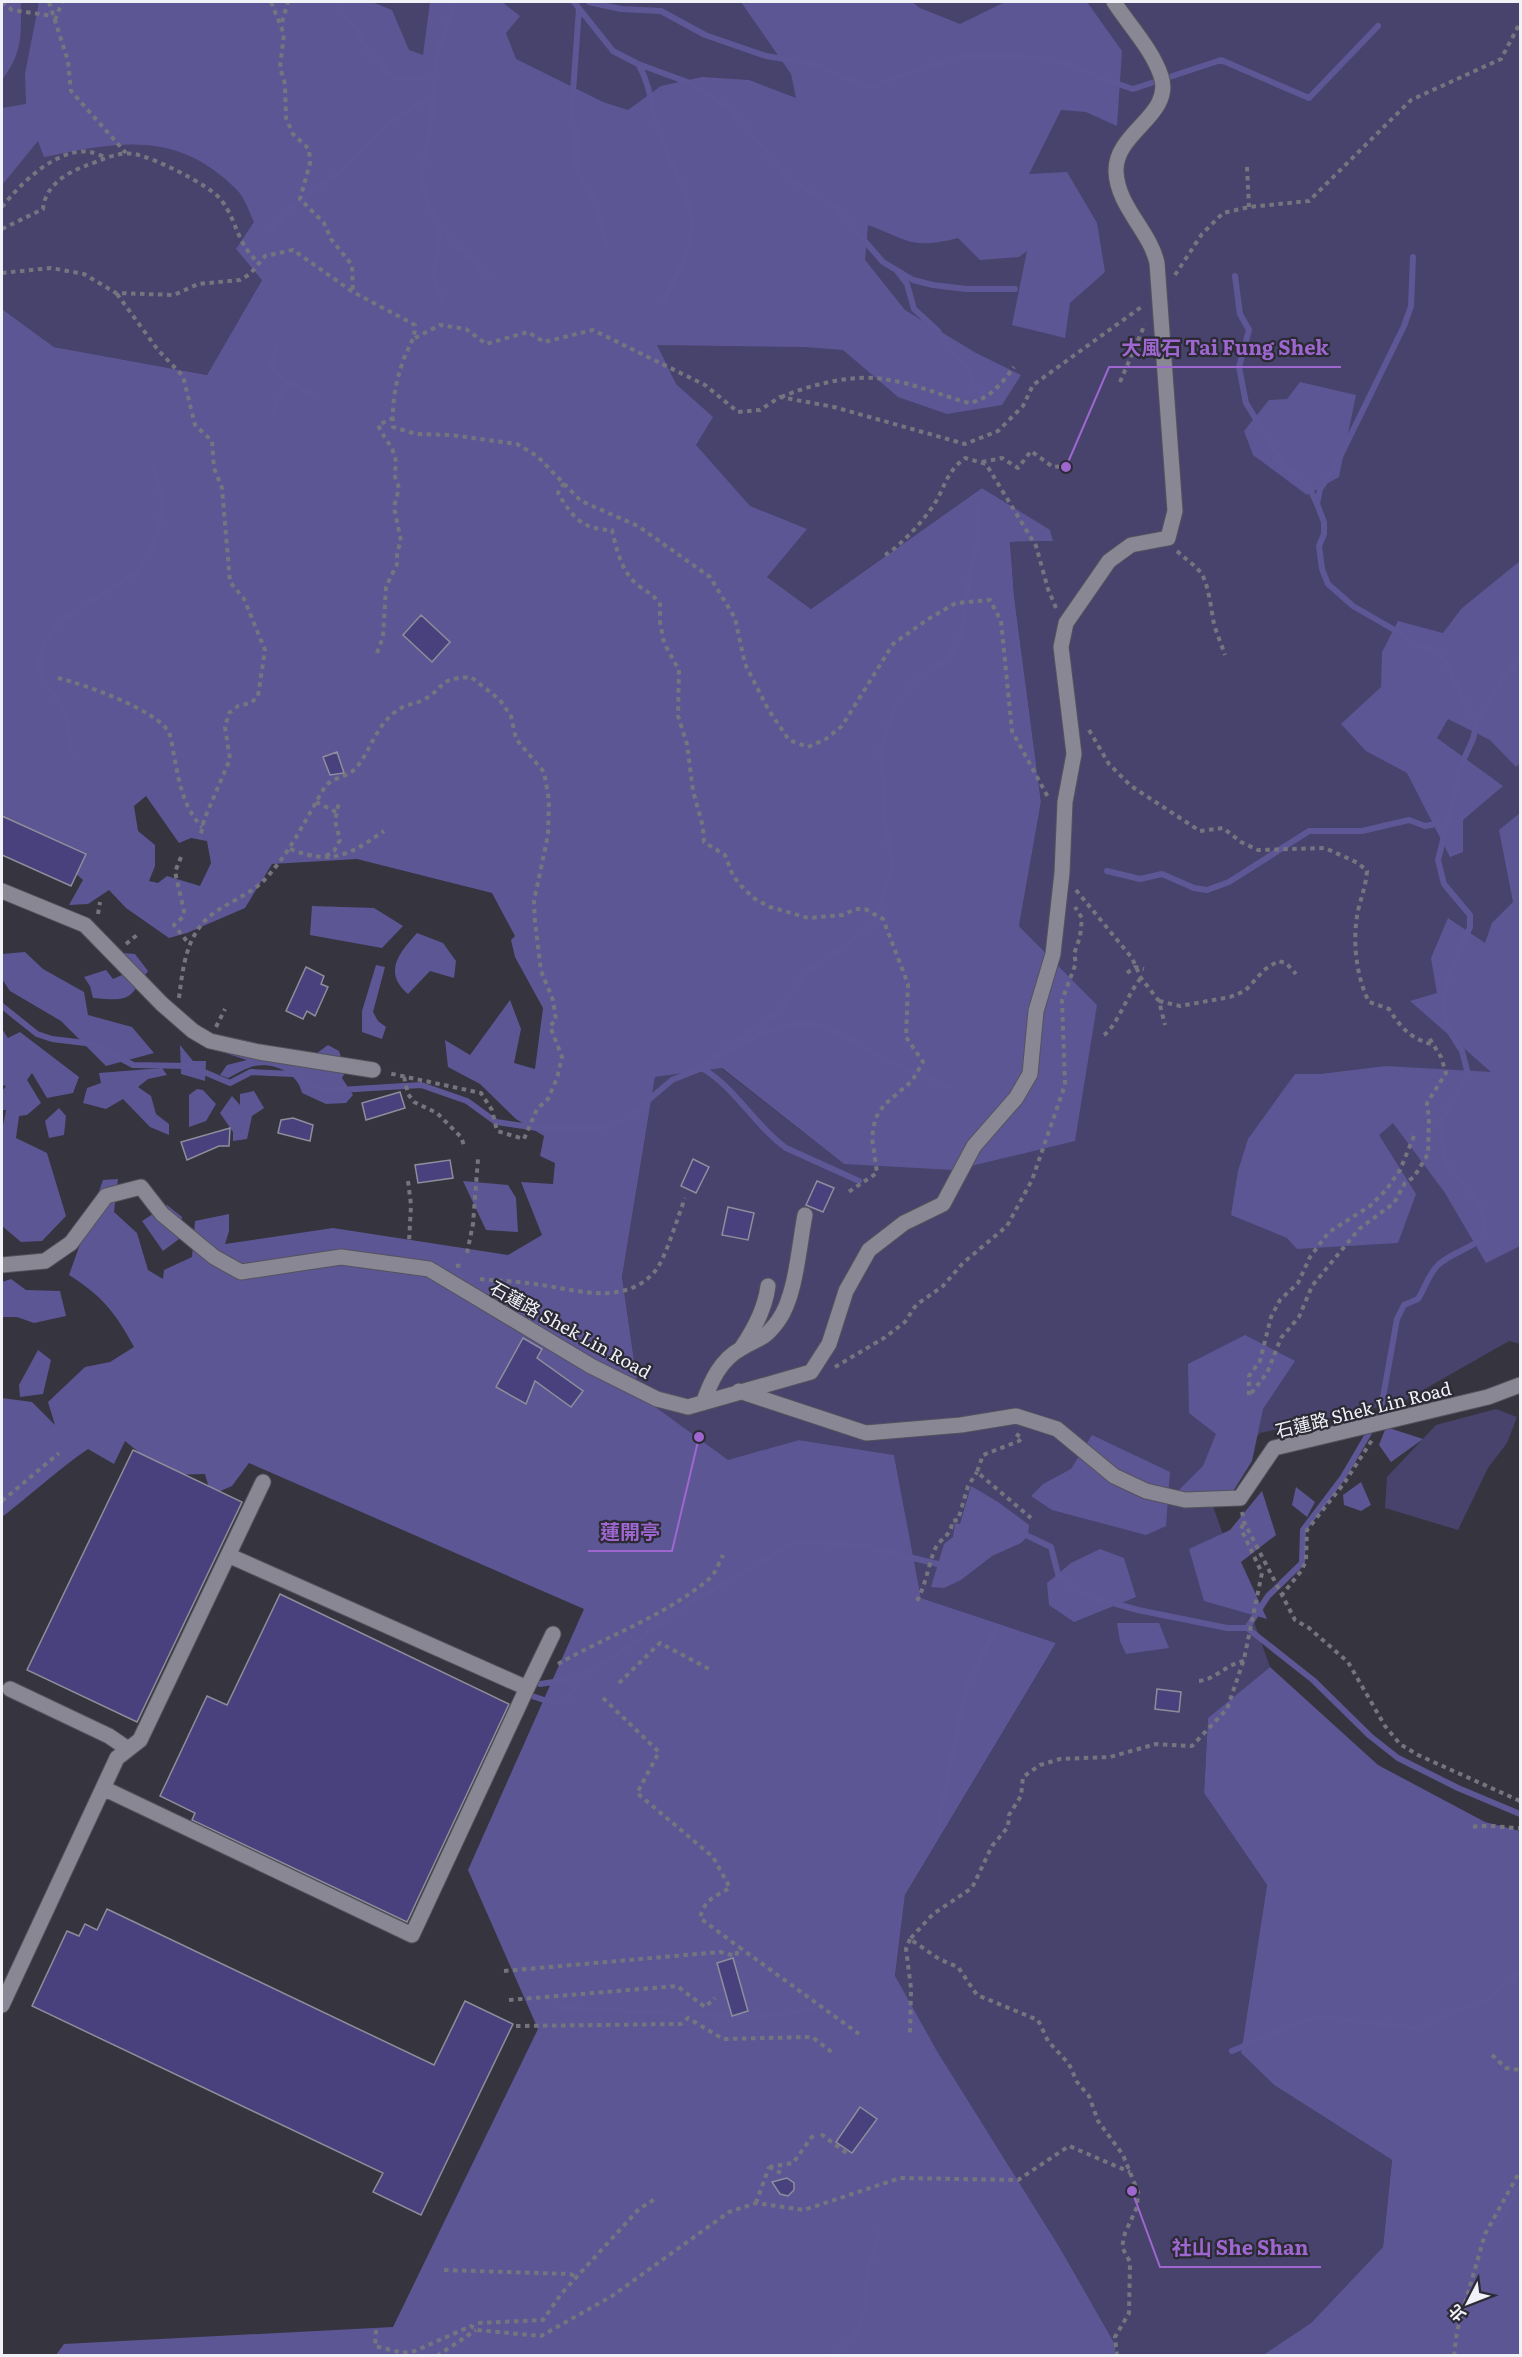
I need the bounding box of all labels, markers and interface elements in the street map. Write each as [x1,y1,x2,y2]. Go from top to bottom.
callout: 大風石 Tai Fung Shek [1109,329,1341,367]
text: 大風石 Tai Fung Shek [1121,331,1329,361]
street label: 石蓮路 Shek Lin Road [486,1273,656,1385]
street label: 石蓮路 Shek Lin Road [1272,1374,1454,1444]
callout: 蓮開亭 [588,1513,672,1551]
text: 蓮開亭 [600,1515,660,1545]
callout: 社山 She Shan [1160,2229,1321,2267]
text: 社山 She Shan [1172,2231,1308,2261]
north arrow [1438,2273,1498,2333]
text: 北 [1442,2300,1470,2328]

